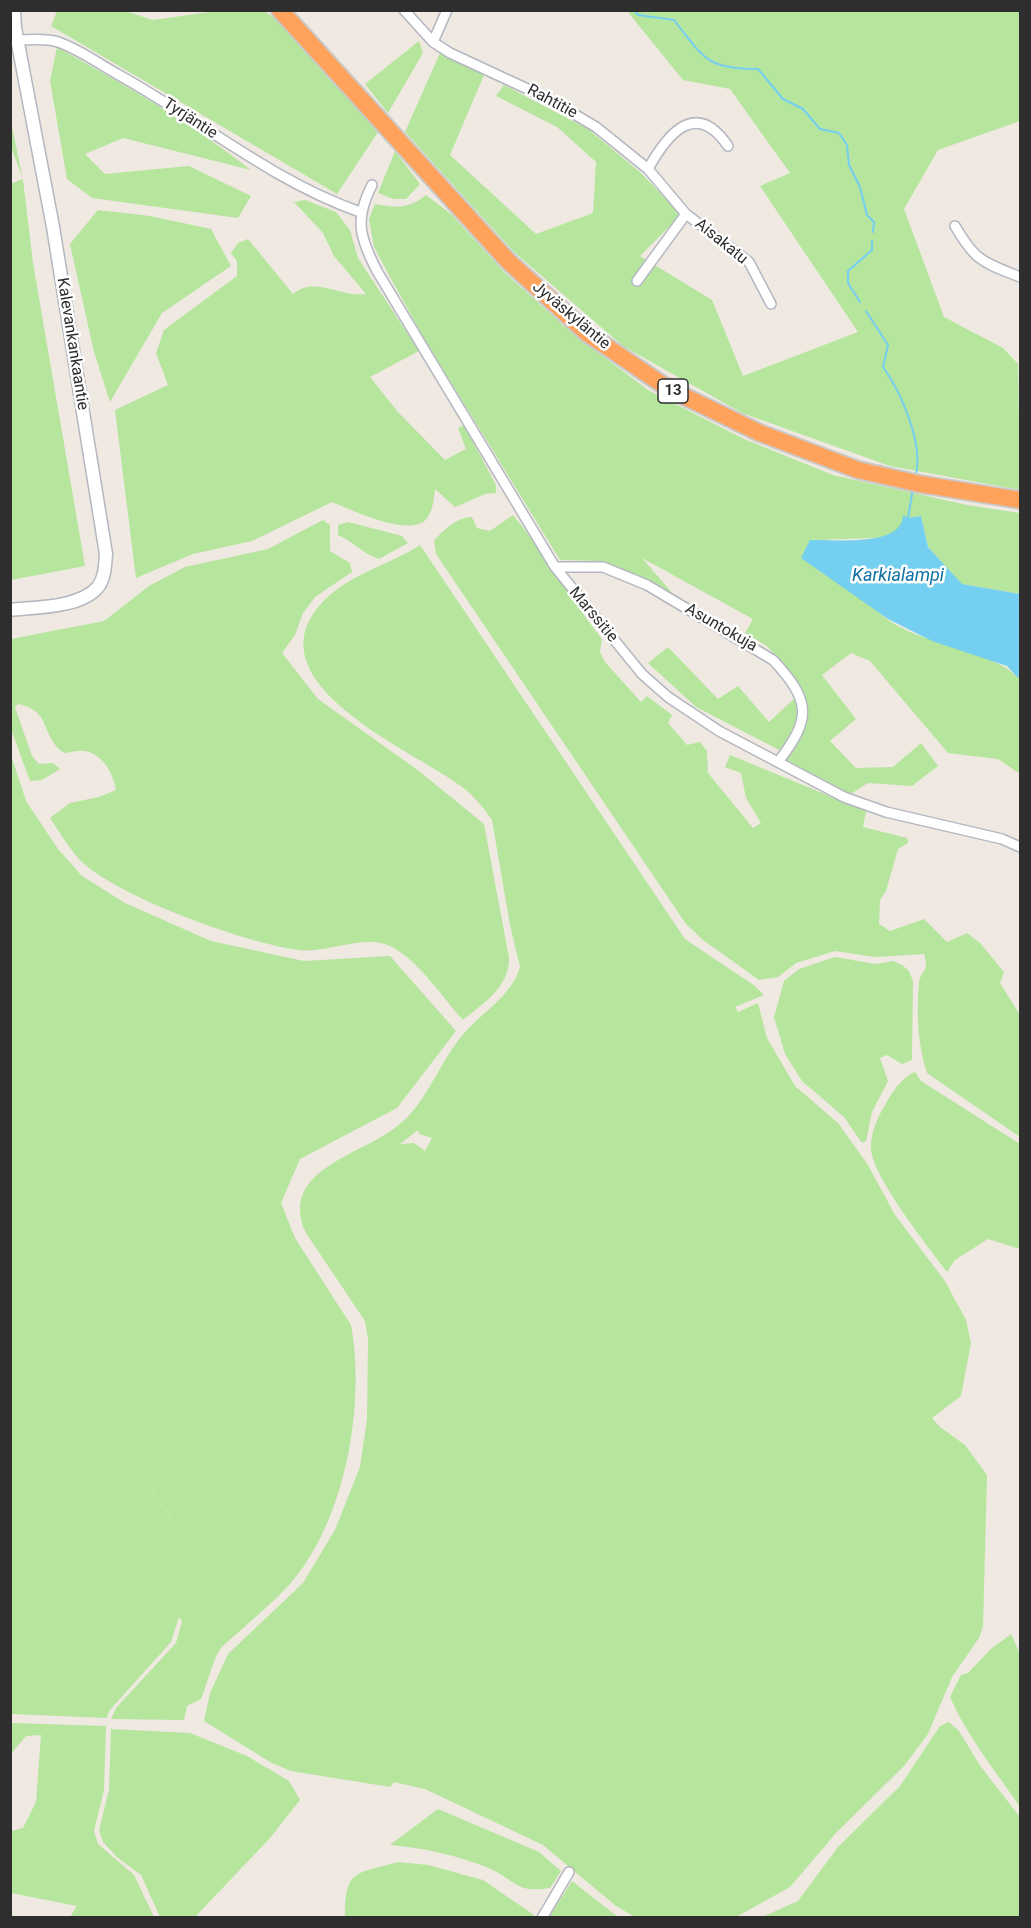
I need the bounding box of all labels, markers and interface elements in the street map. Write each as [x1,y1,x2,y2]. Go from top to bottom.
street label: Rahtitie [524,81,580,123]
street label: Tyrjäntie [159,94,221,144]
street label: Aisakatu [691,215,751,269]
street label: Kalevankankaantie [52,276,92,412]
street label: Jyväskyläntie [528,278,614,354]
road number: 13 [658,379,688,403]
water label: Karkialampi [852,565,944,587]
street label: Marssitie [564,584,622,646]
street label: Asuntokuja [682,600,760,656]

